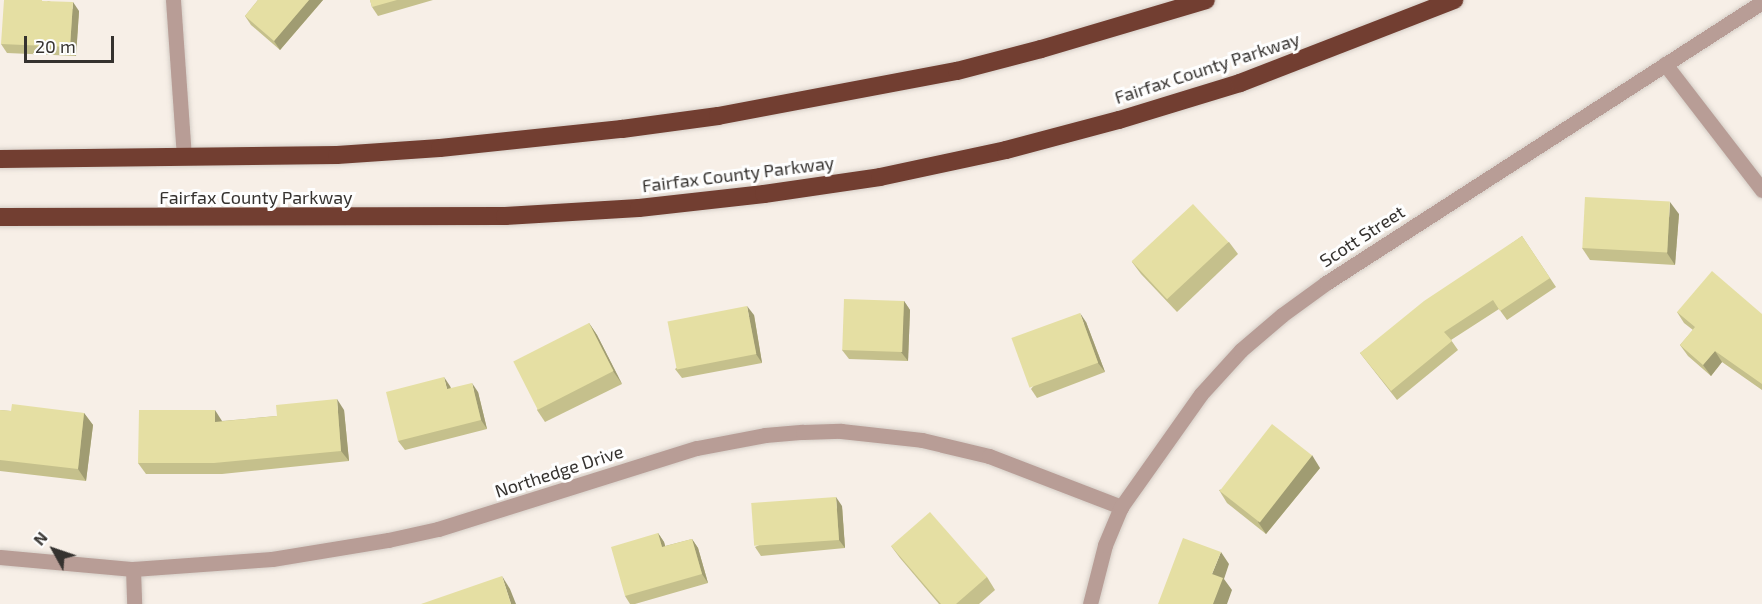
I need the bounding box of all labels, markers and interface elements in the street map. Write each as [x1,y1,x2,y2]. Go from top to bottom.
scale bar [27,24,117,62]
street label: Fairfax County Parkway [1112,28,1302,108]
text: 20 m [35,35,76,57]
street label: Fairfax County Parkway [641,151,835,197]
street label: Fairfax County Parkway [159,186,353,208]
street label: Scott Street [1316,201,1408,271]
street label: Northedge Drive [492,440,626,502]
north arrow [24,520,84,580]
text: N [29,528,51,549]

